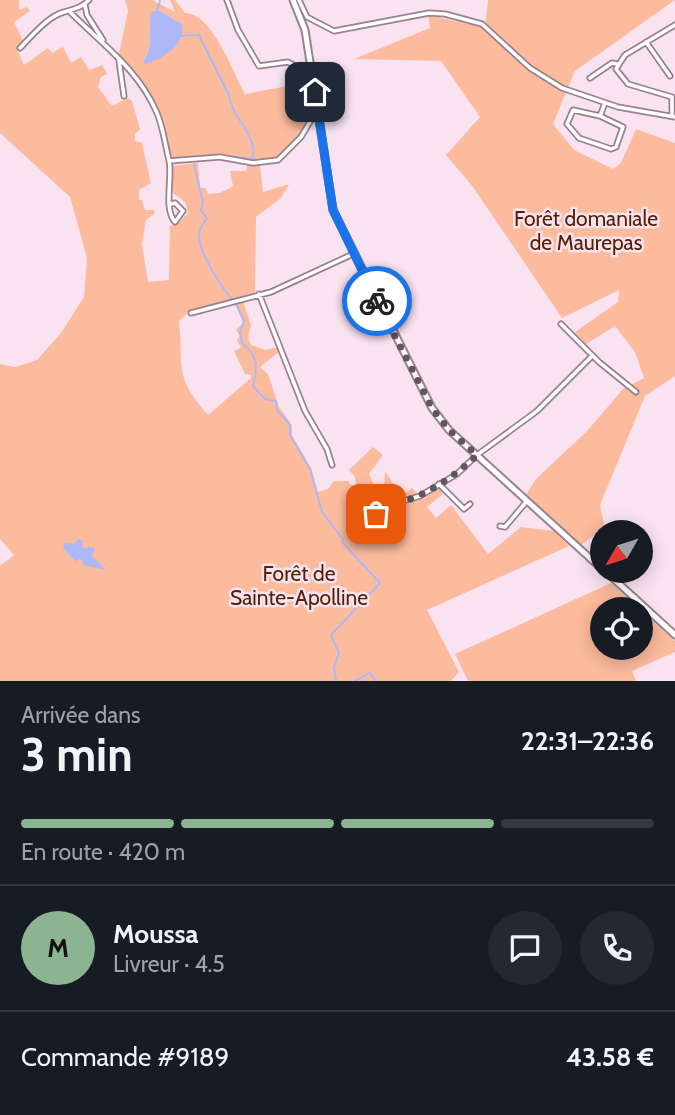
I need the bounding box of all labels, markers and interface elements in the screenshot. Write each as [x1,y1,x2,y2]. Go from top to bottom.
pin [285,62,345,122]
icon: home [296,73,334,111]
park label: Forêt domaniale de Maurepas [514,206,658,255]
courier [342,266,412,336]
icon: bike [358,282,396,320]
pin [346,484,406,544]
icon: bag [357,495,395,533]
north arrow [590,520,653,583]
map controls [590,520,653,660]
park label: Forêt de Sainte-Apolline [230,561,368,610]
button: locate [590,597,653,660]
text: Arrivée dans [21,701,141,729]
text: 22:31–22:36 [521,725,654,757]
text: 3 min [21,727,133,783]
text: En route · 420 m [21,838,185,866]
button: chat [488,911,562,985]
button: phone [580,911,654,985]
text: Moussa [113,918,198,950]
text: M [47,932,69,964]
text: Livreur · 4.5 [113,950,225,978]
text: Commande #9189 [21,1041,229,1073]
text: 43.58 € [566,1041,654,1073]

